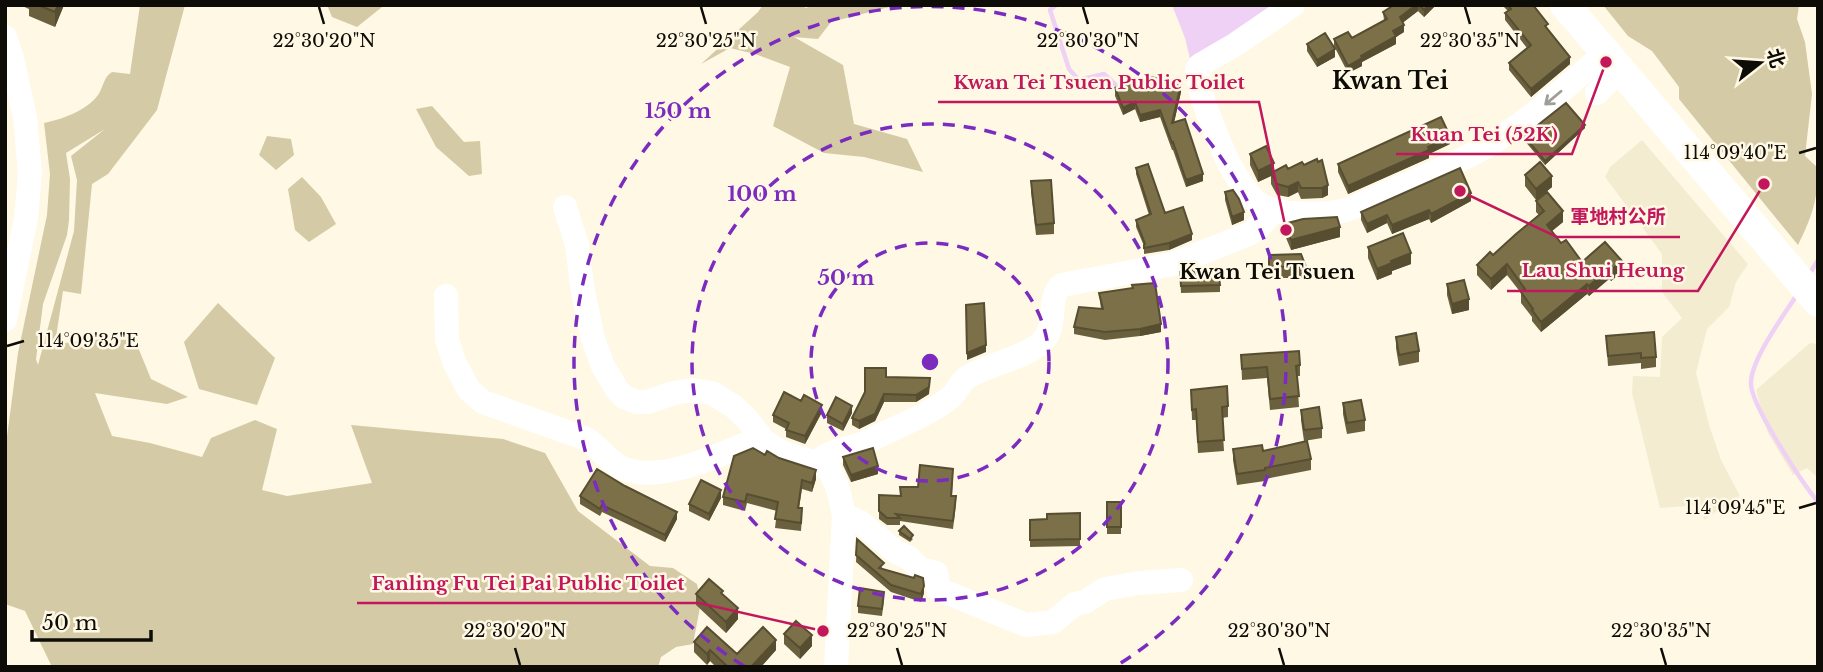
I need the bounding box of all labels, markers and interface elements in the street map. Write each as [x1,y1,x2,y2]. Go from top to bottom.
north arrow [1725,28,1795,98]
text: 22°30'20"N [273,30,376,52]
text: 22°30'25"N [656,30,756,52]
text: 22°30'30"N [1037,30,1140,52]
text: 22°30'35"N [1420,30,1520,52]
text: 北 [1762,46,1790,71]
callout: Kwan Tei Tsuen Public Toilet [938,62,1259,102]
district label: Kwan Tei [1332,66,1449,95]
text: Kwan Tei Tsuen Public Toilet [953,71,1246,94]
one-way arrow [1545,90,1563,105]
text: 150 m [645,98,711,124]
callout: Kuan Tei (52K) [1396,114,1572,154]
text: Kuan Tei (52K) [1410,123,1558,146]
text: 114°09'40"E [1683,142,1787,164]
text: 100 m [727,181,797,207]
callout: 軍地村公所 [1557,197,1680,237]
text: 軍地村公所 [1570,205,1666,228]
callout: Lau Shui Heung [1507,251,1698,291]
district label: Kwan Tei Tsuen [1179,259,1355,285]
text: Lau Shui Heung [1522,259,1686,282]
text: 50 m [817,265,875,291]
text: 114°09'35"E [37,330,139,352]
centre of rings [918,350,942,374]
text: 114°09'45"E [1685,497,1785,519]
callout: Fanling Fu Tei Pai Public Toilet [357,563,699,603]
text: Fanling Fu Tei Pai Public Toilet [371,572,685,595]
scale bar [32,598,150,642]
text: 50 m [42,610,98,636]
text: 22°30'20"N [464,620,567,642]
text: 22°30'25"N [847,620,947,642]
text: 22°30'30"N [1228,620,1331,642]
text: 22°30'35"N [1611,620,1711,642]

